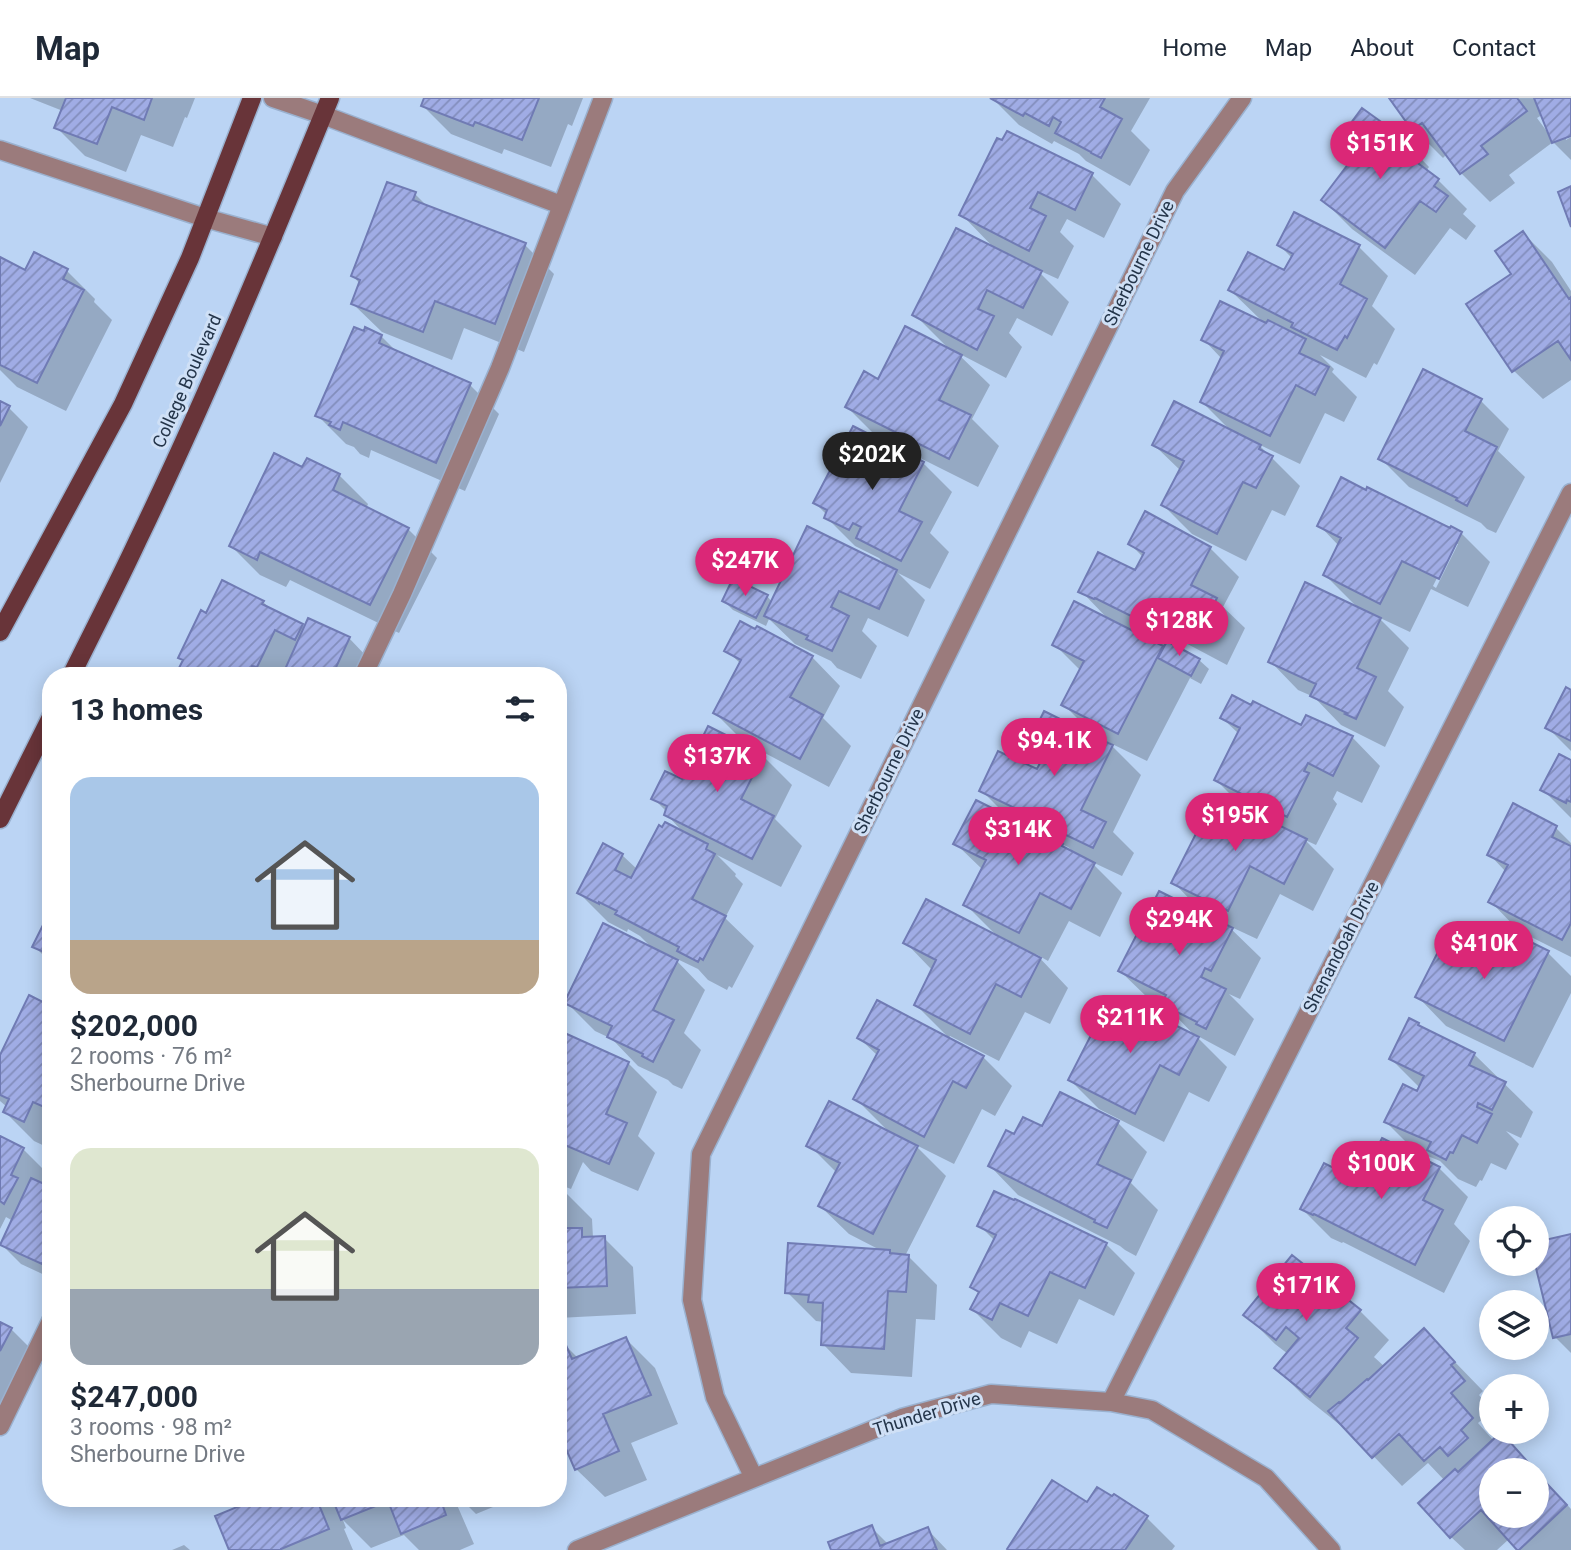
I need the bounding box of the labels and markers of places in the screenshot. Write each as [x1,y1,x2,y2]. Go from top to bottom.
pin: $151K [1331,122,1429,181]
pin: $202K [823,432,921,492]
pin: $247K [696,538,794,598]
pin: $128K [1130,598,1228,658]
pin: $94.1K [997,718,1111,778]
pin: $137K [668,734,766,794]
pin: $195K [1186,794,1284,853]
pin: $314K [969,808,1067,867]
pin: $294K [1130,898,1228,957]
pin: $410K [1435,922,1533,981]
pin: $211K [1081,996,1179,1055]
pin: $100K [1332,1142,1430,1201]
pin: $171K [1257,1264,1355,1323]

